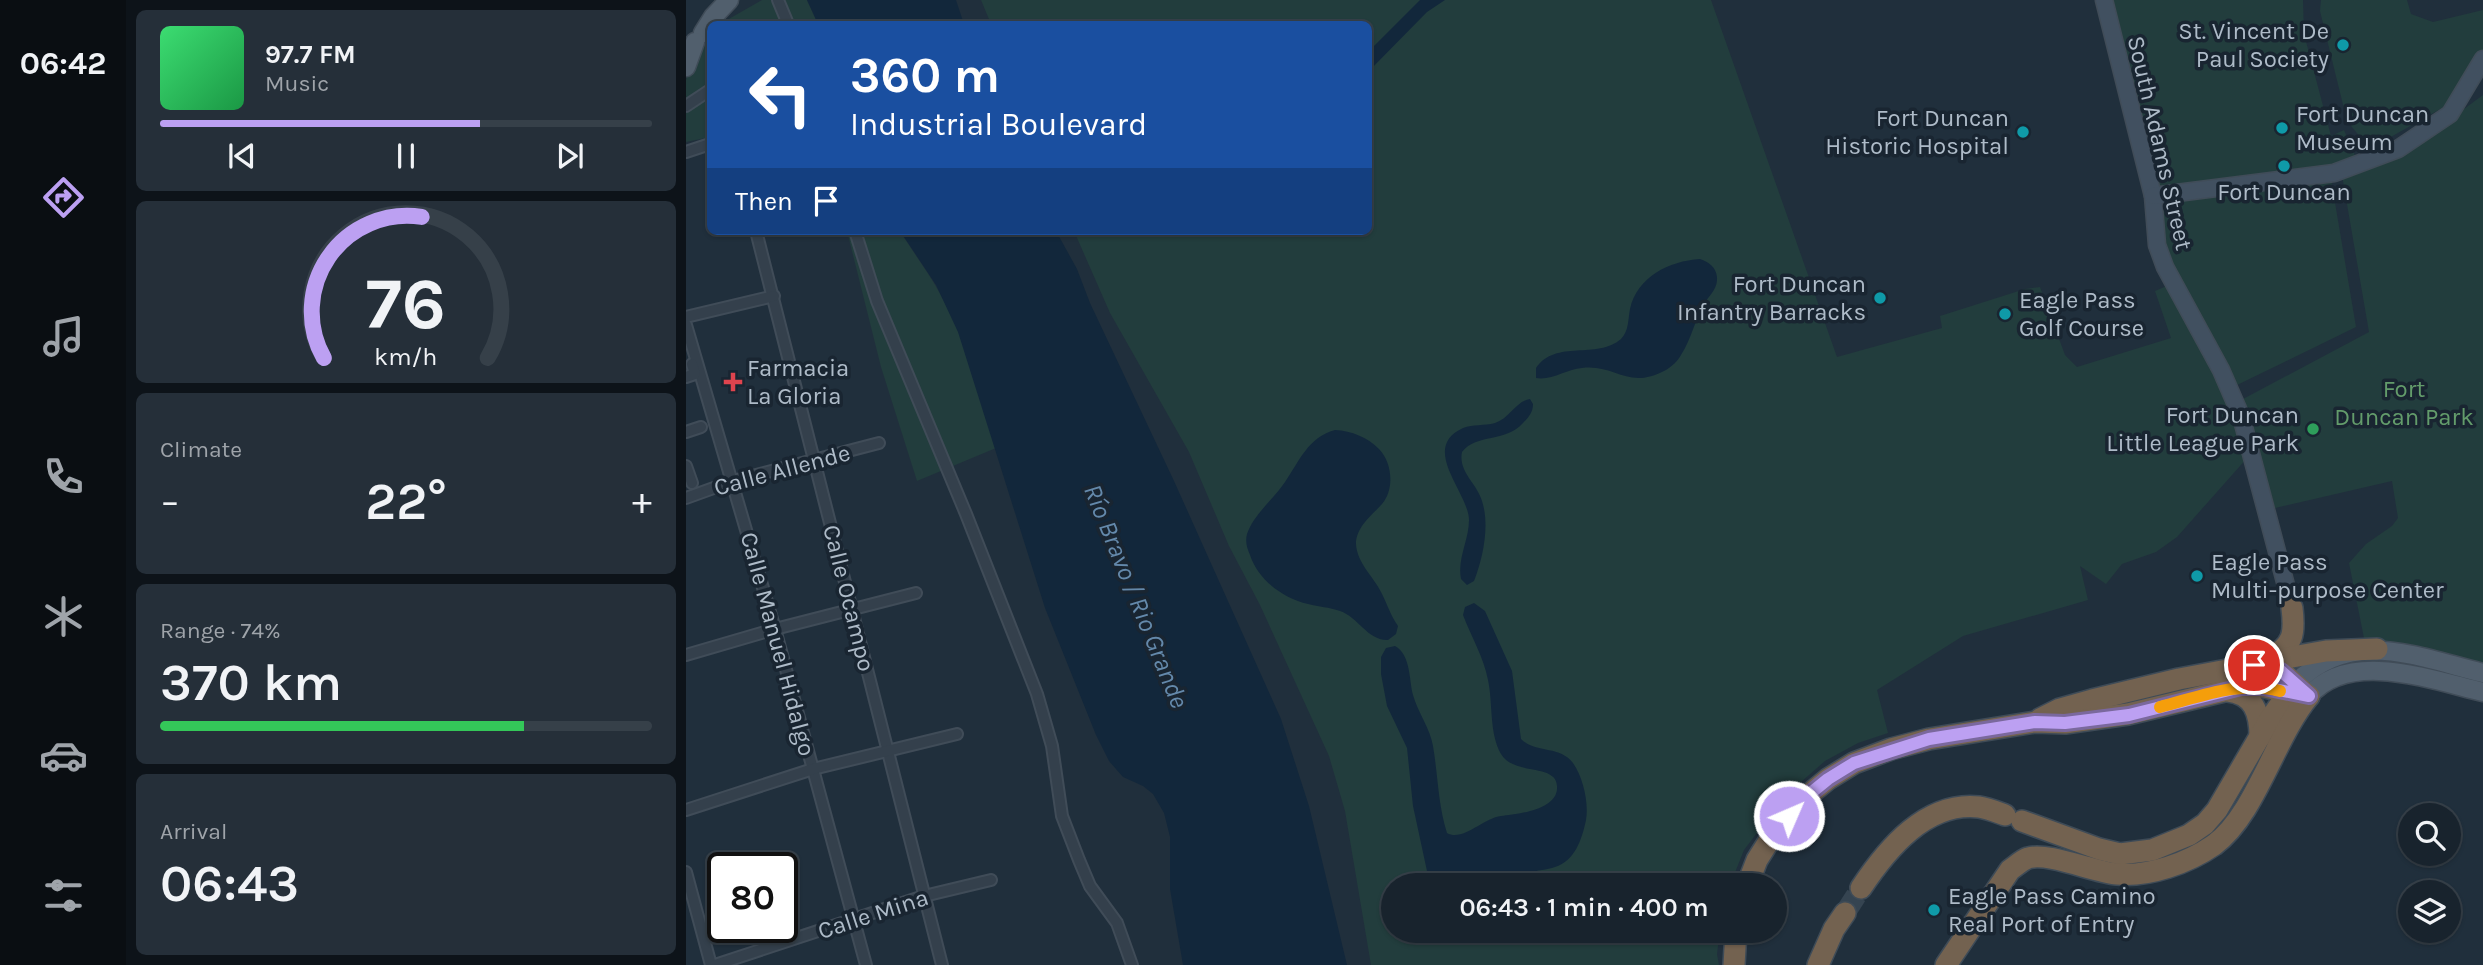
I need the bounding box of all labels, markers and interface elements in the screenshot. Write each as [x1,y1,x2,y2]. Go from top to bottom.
place label: St. Vincent De Paul Society [2178,17,2329,73]
street label: South Adams Street [2122,33,2198,253]
marker: St. Vincent De Paul Society [2335,37,2351,53]
text: 97.7 FM [265,39,356,70]
text: 06:42 [20,45,106,82]
text: 360 m [850,47,1000,104]
icon: left [735,49,826,140]
text: Music [265,70,329,97]
place label: Fort Duncan Museum [2296,100,2429,156]
place label: Fort Duncan Historic Hospital [1825,104,2009,160]
text: Industrial Boulevard [850,106,1147,143]
marker: Fort Duncan Museum [2274,120,2290,136]
marker: Fort Duncan Historic Hospital [2015,124,2031,140]
icon: previous [223,137,261,175]
icon: pause [387,137,425,175]
icon: next [551,137,589,175]
marker: Fort Duncan [2276,158,2292,174]
icon: directions [39,173,88,222]
place label: Fort Duncan [2217,178,2351,206]
icon: arrive [807,182,845,220]
text: Then [735,186,793,217]
text: 76 [366,261,446,346]
place label: Fort Duncan Infantry Barracks [1677,270,1866,326]
place label: Eagle Pass Golf Course [2019,286,2144,342]
marker: Fort Duncan Infantry Barracks [1872,290,1888,306]
marker: Eagle Pass Golf Course [1997,306,2013,322]
icon: music [39,312,88,361]
text: km/h [374,342,438,371]
place label: Farmacia La Gloria [747,354,849,410]
marker: Farmacia La Gloria [725,374,741,390]
park label: Fort Duncan Park [2334,375,2474,431]
place label: Fort Duncan Little League Park [2106,401,2299,457]
marker: Fort Duncan Little League Park [2305,421,2321,437]
text: Climate [160,436,242,463]
street label: Calle Allende [711,438,853,502]
icon: phone [39,452,88,501]
text: 22° [365,471,447,532]
text: − [160,479,180,524]
text: + [632,479,652,524]
water label: Río Bravo / Rio Grande [1077,479,1195,713]
street label: Calle Ocampo [817,522,881,674]
street label: Calle Manuel Hidalgo [735,529,821,759]
place label: Eagle Pass Multi-purpose Center [2211,548,2444,604]
marker: Eagle Pass Multi-purpose Center [2189,568,2205,584]
icon: climate [39,592,88,641]
text: Range · 74% [160,617,281,644]
pin [2224,635,2284,695]
icon: arrive [2235,646,2273,684]
text: 370 km [160,652,342,713]
icon: car [39,731,88,780]
position arrow [1752,779,1826,853]
map controls [2398,803,2461,943]
button: search [2398,803,2461,866]
text: Arrival [160,818,227,845]
speed limit sign: 80 [707,852,798,943]
text: 06:43 [160,853,299,914]
icon: filters [39,871,88,920]
button: layers [2398,880,2461,943]
place label: Eagle Pass Camino Real Port of Entry [1948,882,2156,938]
street label: Calle Mina [814,883,932,945]
text: 06:43 · 1 min · 400 m [1459,892,1709,923]
marker: Eagle Pass Camino Real Port of Entry [1926,902,1942,918]

